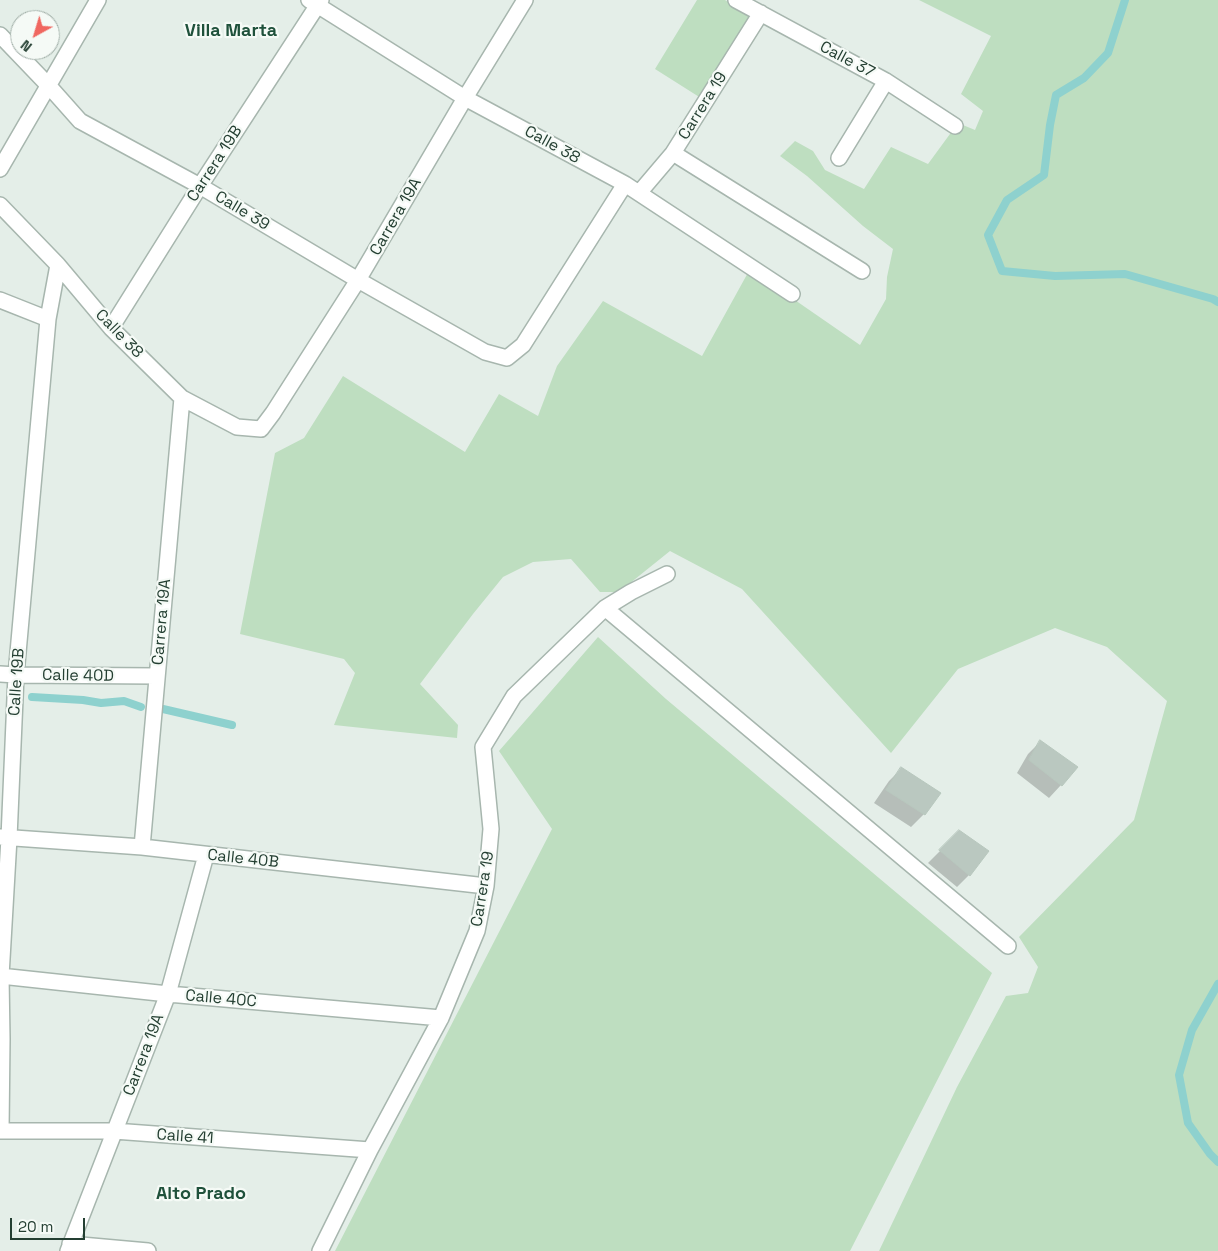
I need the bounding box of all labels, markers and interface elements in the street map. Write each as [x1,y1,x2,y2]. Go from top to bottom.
north arrow [10,10,60,60]
district label: Villa Marta [185,20,277,42]
text: N [17,36,36,56]
street label: Calle 37 [816,38,878,82]
street label: Carrera 19 [675,69,731,143]
street label: Carrera 19B [183,122,247,206]
street label: Calle 38 [521,122,583,168]
street label: Carrera 19A [366,175,426,259]
street label: Calle 39 [211,187,273,235]
street label: Calle 38 [91,306,147,362]
street label: Carrera 19A [149,578,175,666]
street label: Calle 19B [5,647,29,717]
street label: Calle 40D [42,666,114,686]
street label: Calle 40B [206,846,280,872]
street label: Carrera 19 [468,850,498,928]
street label: Calle 40C [185,986,257,1012]
street label: Carrera 19A [120,1011,168,1099]
street label: Calle 41 [156,1125,214,1149]
district label: Alto Prado [156,1183,246,1205]
scale bar [12,1208,88,1240]
text: 20 m [18,1217,53,1236]

